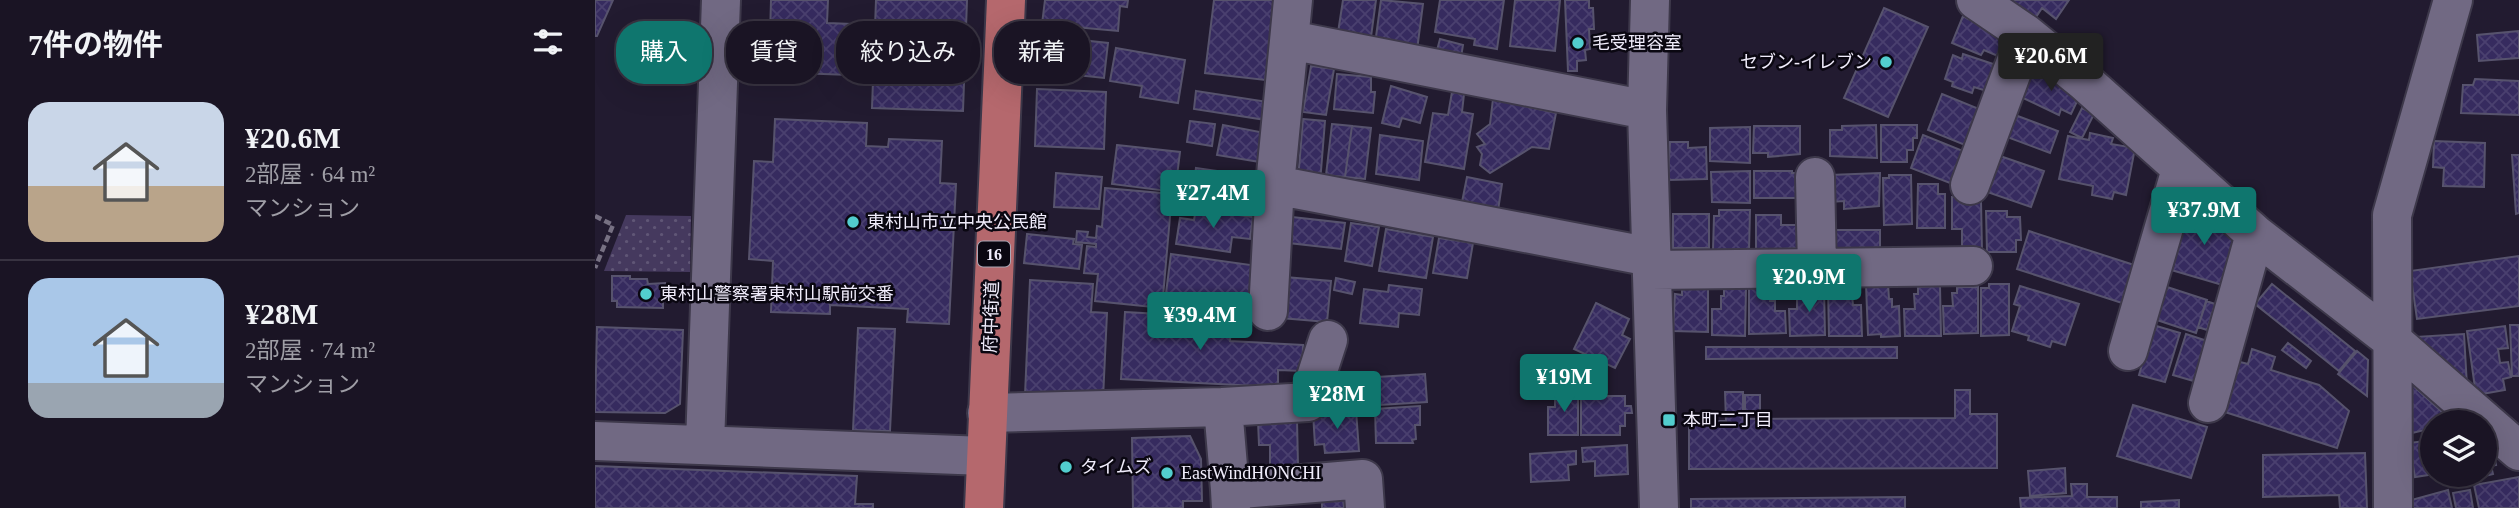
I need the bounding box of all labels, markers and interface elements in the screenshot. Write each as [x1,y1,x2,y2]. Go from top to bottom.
chip: 購入 [616,21,712,84]
chip: 賃貸 [726,21,822,84]
chip: 絞り込み [836,21,980,84]
chip: 新着 [994,21,1090,84]
icon: filters [529,23,567,61]
text: 7件の物件 [28,28,163,61]
place label: 毛受理容室 [1592,33,1682,53]
pin: ¥20.6M [1994,34,2108,93]
marker: 毛受理容室 [1570,35,1586,51]
text: ¥20.6M [2014,43,2088,68]
place label: セブン-イレブン [1740,52,1872,72]
marker: セブン-イレブン [1878,54,1894,70]
text: ¥20.6M [245,121,341,154]
icon: home [84,130,168,214]
text: 2部屋 · 64 m² [245,162,375,187]
pin: ¥27.4M [1156,170,1270,230]
text: ¥27.4M [1176,180,1250,205]
pin: ¥37.9M [2147,188,2261,247]
text: マンション [245,196,360,221]
text: ¥37.9M [2167,197,2241,222]
place label: 東村山市立中央公民館 [867,212,1047,232]
marker: 東村山市立中央公民館 [845,214,861,230]
road number: 16 [978,242,1010,266]
pin: ¥20.9M [1752,254,1866,314]
text: ¥20.9M [1772,264,1846,289]
street label: 府中街道 [980,281,1002,353]
place label: 東村山警察署東村山駅前交番 [660,284,894,304]
marker: 東村山警察署東村山駅前交番 [638,286,654,302]
pin: ¥39.4M [1143,292,1257,352]
text: ¥28M [245,297,318,330]
text: ¥39.4M [1163,302,1237,327]
icon: home [84,306,168,390]
text: 2部屋 · 74 m² [245,338,375,363]
pin: ¥19M [1523,354,1605,414]
text: ¥19M [1536,364,1592,389]
text: マンション [245,372,360,397]
pin: ¥28M [1296,372,1378,431]
text: ¥28M [1309,381,1365,406]
place label: 本町二丁目 [1683,410,1773,430]
map controls [2420,410,2497,487]
button: layers [2420,410,2497,487]
marker: 本町二丁目 [1661,412,1677,428]
place label: タイムズ [1080,457,1152,477]
marker: タイムズ [1058,459,1074,475]
place label: EastWindHONCHI [1181,463,1321,483]
marker: EastWindHONCHI [1159,465,1175,481]

